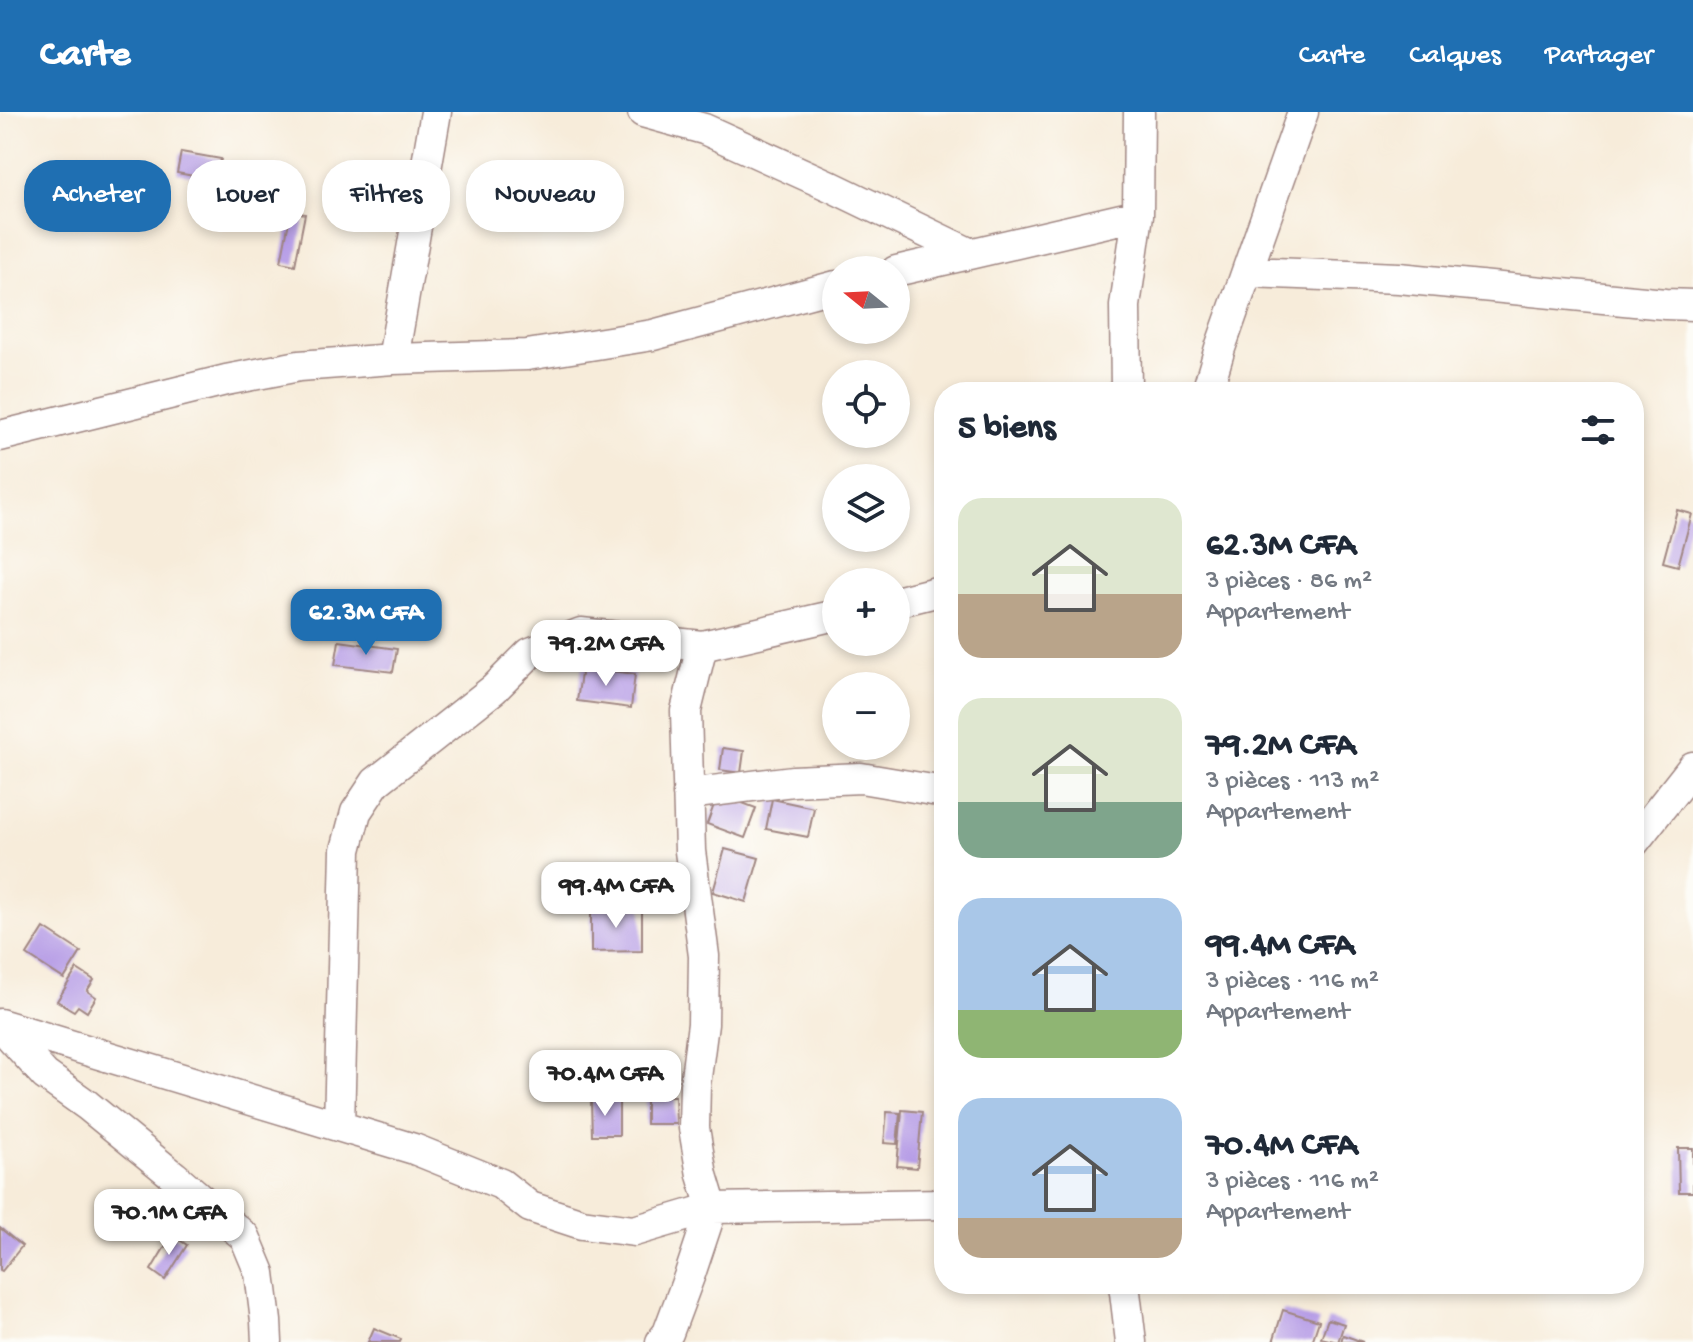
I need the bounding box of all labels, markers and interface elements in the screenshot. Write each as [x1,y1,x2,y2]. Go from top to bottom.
text: Carte [40,34,130,78]
text: Carte [1299,40,1365,73]
text: Calques [1409,40,1501,73]
text: Partager [1545,40,1653,73]
chip: Acheter [24,160,171,232]
chip: Louer [187,160,306,232]
chip: Filtres [322,160,450,232]
chip: Nouveau [466,160,624,232]
north arrow [822,256,910,344]
map controls [822,256,910,760]
button: locate [822,360,910,448]
icon: filters [1576,408,1620,452]
text: 5 biens [958,410,1055,450]
button: layers [822,464,910,552]
text: 62.3M CFA [1206,527,1356,567]
icon: home [1022,530,1118,626]
text: 3 pièces · 86 m² [1206,567,1372,598]
button: + [822,568,910,656]
pin: 62.3M CFA [274,589,458,657]
text: Appartement [1206,598,1349,629]
text: 62.3M CFA [309,599,423,630]
pin: 79.2M CFA [514,620,698,688]
text: 79.2M CFA [549,630,663,661]
button: − [822,672,910,760]
text: 79.2M CFA [1206,727,1356,767]
icon: home [1022,730,1118,826]
text: 3 pièces · 113 m² [1206,767,1379,798]
text: Appartement [1206,798,1349,829]
pin: 99.4M CFA [524,862,708,930]
text: 99.4M CFA [559,872,673,903]
text: 99.4M CFA [1206,927,1354,967]
icon: home [1022,930,1118,1026]
text: 3 pièces · 116 m² [1206,967,1379,998]
text: Appartement [1206,998,1349,1029]
pin: 70.4M CFA [513,1050,697,1118]
text: 70.4M CFA [547,1060,663,1091]
text: 70.4M CFA [1206,1127,1357,1167]
icon: home [1022,1130,1118,1226]
text: 3 pièces · 116 m² [1206,1167,1379,1198]
pin: 70.1M CFA [77,1189,261,1257]
text: Appartement [1206,1198,1349,1229]
text: 70.1M CFA [112,1199,226,1230]

